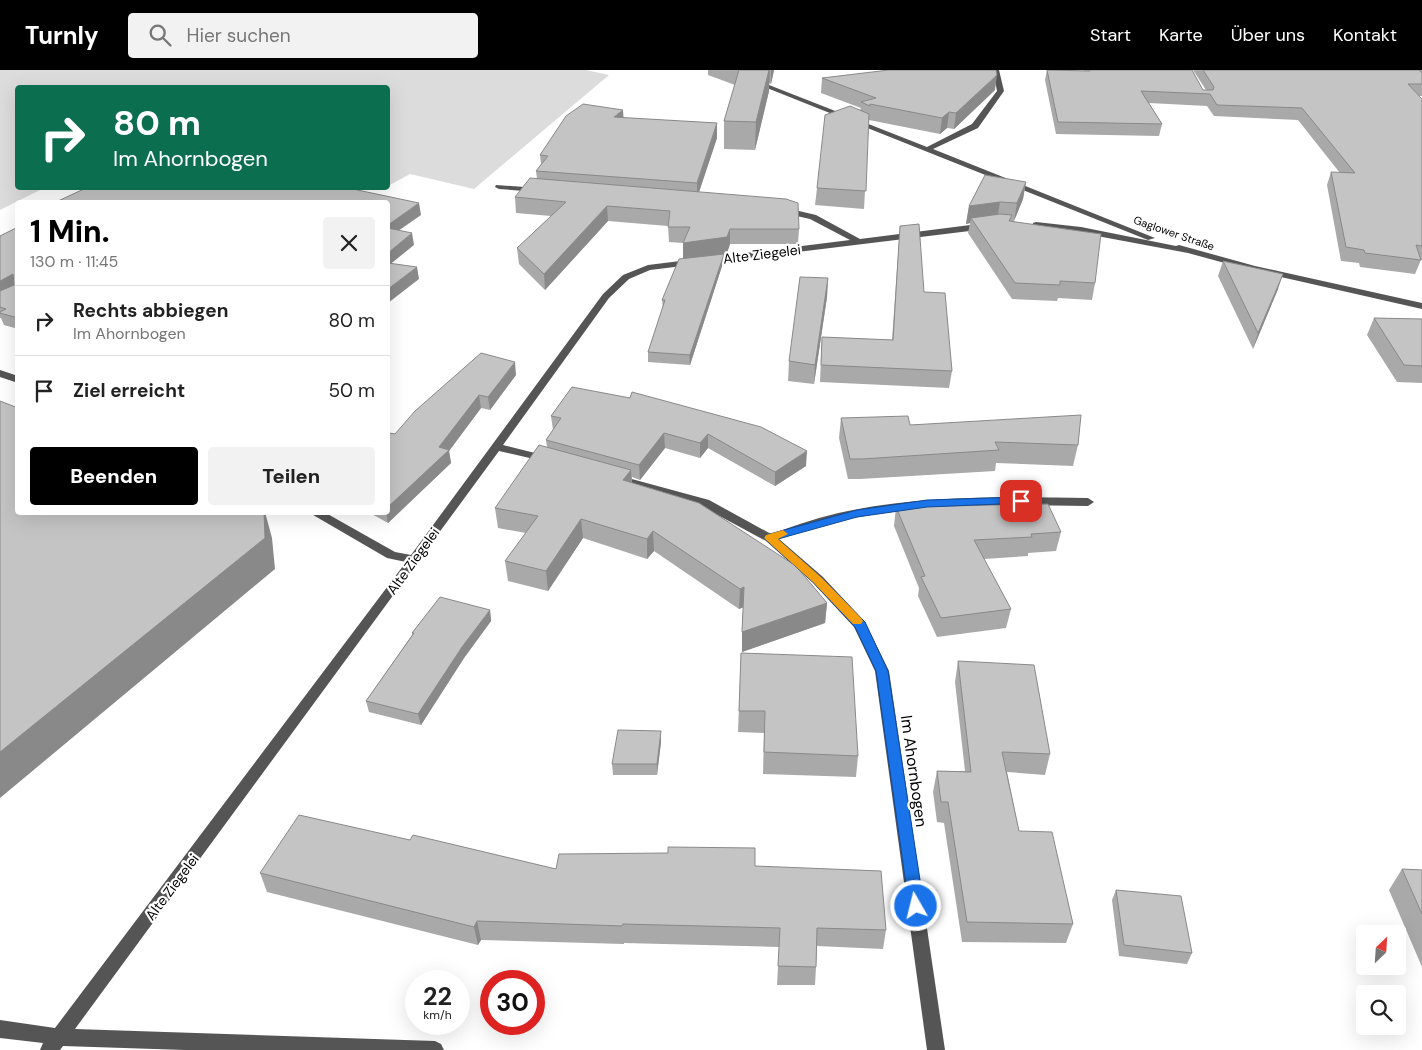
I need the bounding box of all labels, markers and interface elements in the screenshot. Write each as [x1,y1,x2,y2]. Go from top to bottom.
search box [128,13,478,58]
text: Turnly [25,20,98,51]
icon: search [146,21,174,49]
text: Hier suchen [186,23,291,48]
text: Start [1090,23,1131,47]
text: Karte [1159,23,1203,47]
text: Über uns [1231,23,1305,47]
text: Kontakt [1333,23,1397,47]
text: 80 m [113,100,201,146]
icon: right [30,105,95,170]
text: Im Ahornbogen [113,144,268,173]
text: 1 Min. [30,212,109,251]
street label: Gaglower Straße [1132,213,1216,253]
button: close [323,217,375,269]
street label: Alte Ziegelei [722,240,802,268]
text: 130 m · 11:45 [30,251,118,272]
text: Rechts abbiegen [73,298,228,323]
icon: right [30,307,58,335]
text: 80 m [328,308,375,333]
text: Im Ahornbogen [73,323,186,344]
icon: arrive [30,377,58,405]
text: Ziel erreicht [73,378,185,403]
text: 50 m [328,378,375,403]
button: Beenden [30,447,198,505]
button: Teilen [208,447,375,505]
pin [1000,480,1042,522]
icon: arrive [1007,487,1035,515]
street label: Alte Ziegelei [383,524,443,598]
street label: Im Ahornbogen [896,714,932,828]
street label: Alte Ziegelei [141,850,203,924]
position arrow [889,879,941,931]
north arrow [1356,925,1406,975]
map controls [1356,925,1406,1035]
speed limit sign: 30 [480,970,545,1035]
text: 22 [423,980,452,1013]
button: search [1356,985,1406,1035]
text: km/h [423,1007,452,1023]

